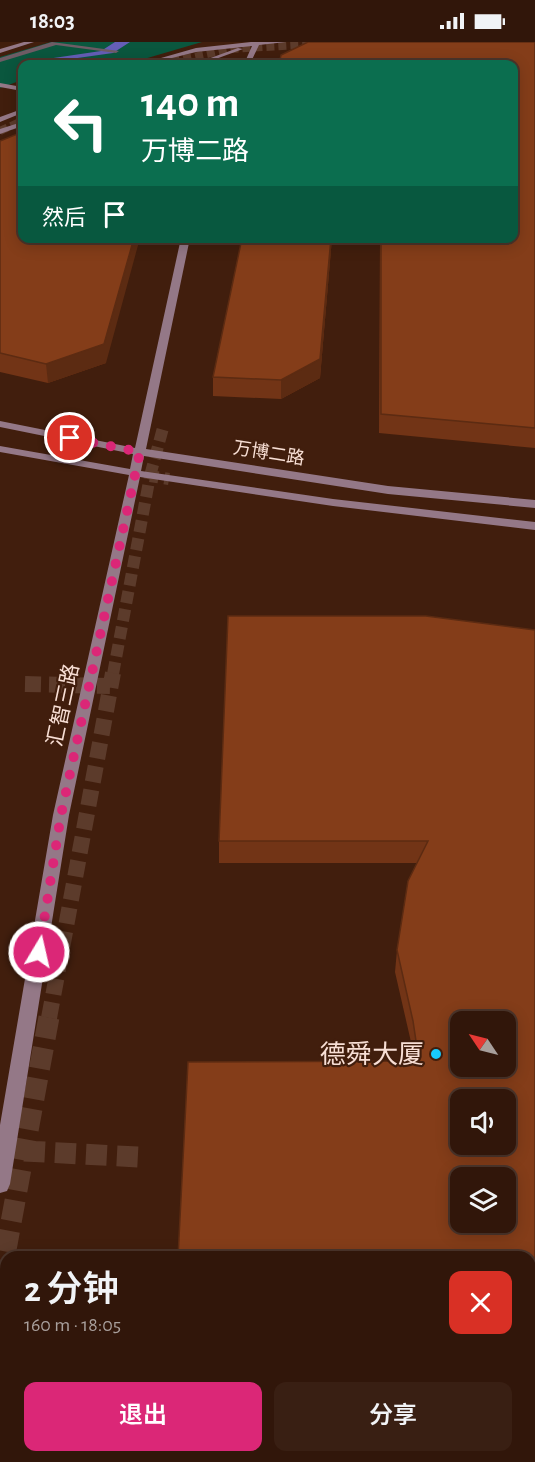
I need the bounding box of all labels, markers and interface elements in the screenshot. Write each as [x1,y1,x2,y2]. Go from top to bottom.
text: 18:03 [30,10,75,32]
text: 140 m [141,82,239,124]
icon: left [42,84,120,162]
text: 万博二路 [141,138,249,165]
icon: arrive [98,198,131,231]
text: 然后 [42,207,86,229]
pin [44,412,95,463]
icon: arrive [53,421,86,454]
street label: 万博二路 [232,437,306,469]
street label: 汇智三路 [44,662,82,748]
position arrow [7,920,71,984]
north arrow [450,1011,516,1077]
map controls [450,1011,516,1233]
place label: 德舜大厦 [320,1041,424,1068]
marker: 德舜大厦 [429,1047,443,1061]
button: sound [450,1089,516,1155]
button: layers [450,1167,516,1233]
button: close [449,1271,512,1334]
text: 2 分钟 [24,1272,118,1308]
text: 160 m · 18:05 [24,1315,121,1335]
button: 退出 [24,1382,262,1451]
button: 分享 [274,1382,512,1451]

